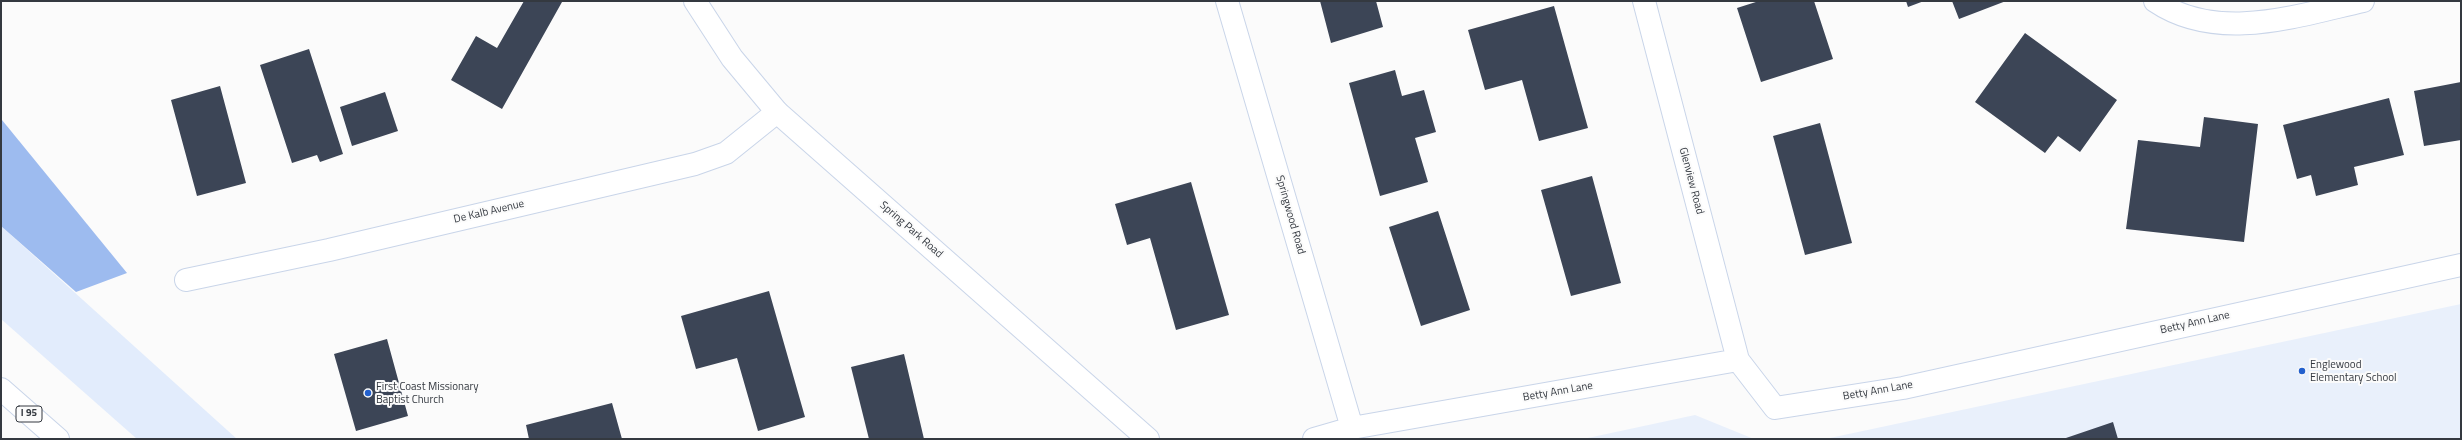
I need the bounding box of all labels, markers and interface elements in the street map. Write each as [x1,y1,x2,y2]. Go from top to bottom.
street label: Glenview Road [1676,146,1706,216]
street label: Springwood Road [1272,174,1308,256]
street label: De Kalb Avenue [452,197,526,227]
street label: Spring Park Road [877,199,945,261]
street label: Betty Ann Lane [2159,309,2231,337]
place label: Englewood Elementary School [2310,358,2397,384]
marker: Englewood Elementary School [2297,366,2307,376]
street label: Betty Ann Lane [1842,378,1914,404]
street label: Betty Ann Lane [1522,379,1594,405]
place label: First Coast Missionary Baptist Church [376,380,479,406]
marker: First Coast Missionary Baptist Church [363,388,373,398]
road number: I 95 [16,406,42,422]

